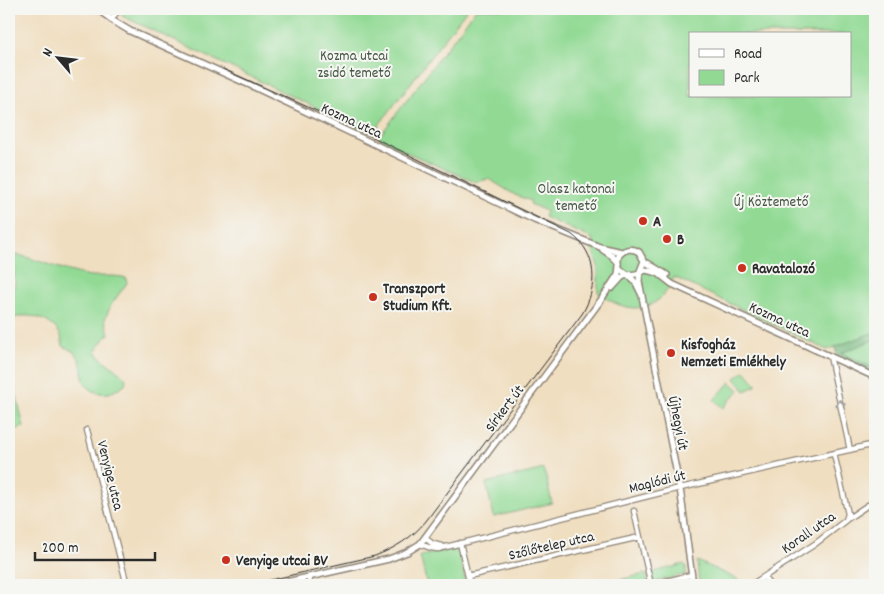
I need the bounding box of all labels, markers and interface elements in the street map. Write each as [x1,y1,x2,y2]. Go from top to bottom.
north arrow [32,32,82,82]
legend [689,32,852,98]
text: Road [734,44,762,66]
text: N [38,45,59,61]
park label: Kozma utcai zsidó temető [317,46,391,85]
text: Park [734,68,760,90]
street label: Kozma utca [317,98,386,146]
park label: Olasz katonai temető [538,179,615,218]
park label: Új Köztemető [734,192,809,214]
place label: A [653,212,661,234]
marker: A [637,215,649,227]
place label: B [677,230,684,252]
marker: B [661,233,673,245]
place label: Ravatalozó [752,259,815,281]
marker: Ravatalozó [736,262,748,274]
place label: Transzport Studium Kft. [383,279,452,318]
marker: Transzport Studium Kft. [367,291,379,303]
street label: Kozma utca [745,297,814,345]
place label: Kisfogház Nemzeti Emlékhely [681,335,787,374]
marker: Kisfogház Nemzeti Emlékhely [665,347,677,359]
street label: Sírkert út [480,381,531,437]
street label: Újhegyi út [661,394,693,453]
one-way arrow [835,399,846,407]
street label: Venyige utca [90,438,129,514]
street label: Maglódi út [627,465,689,501]
street label: Korall utca [778,506,842,560]
street label: Szőlőtelep utca [507,526,597,567]
scale bar [35,529,155,561]
text: 200 m [42,538,79,560]
place label: Venyige utcai BV [236,551,329,573]
marker: Venyige utcai BV [220,554,232,566]

